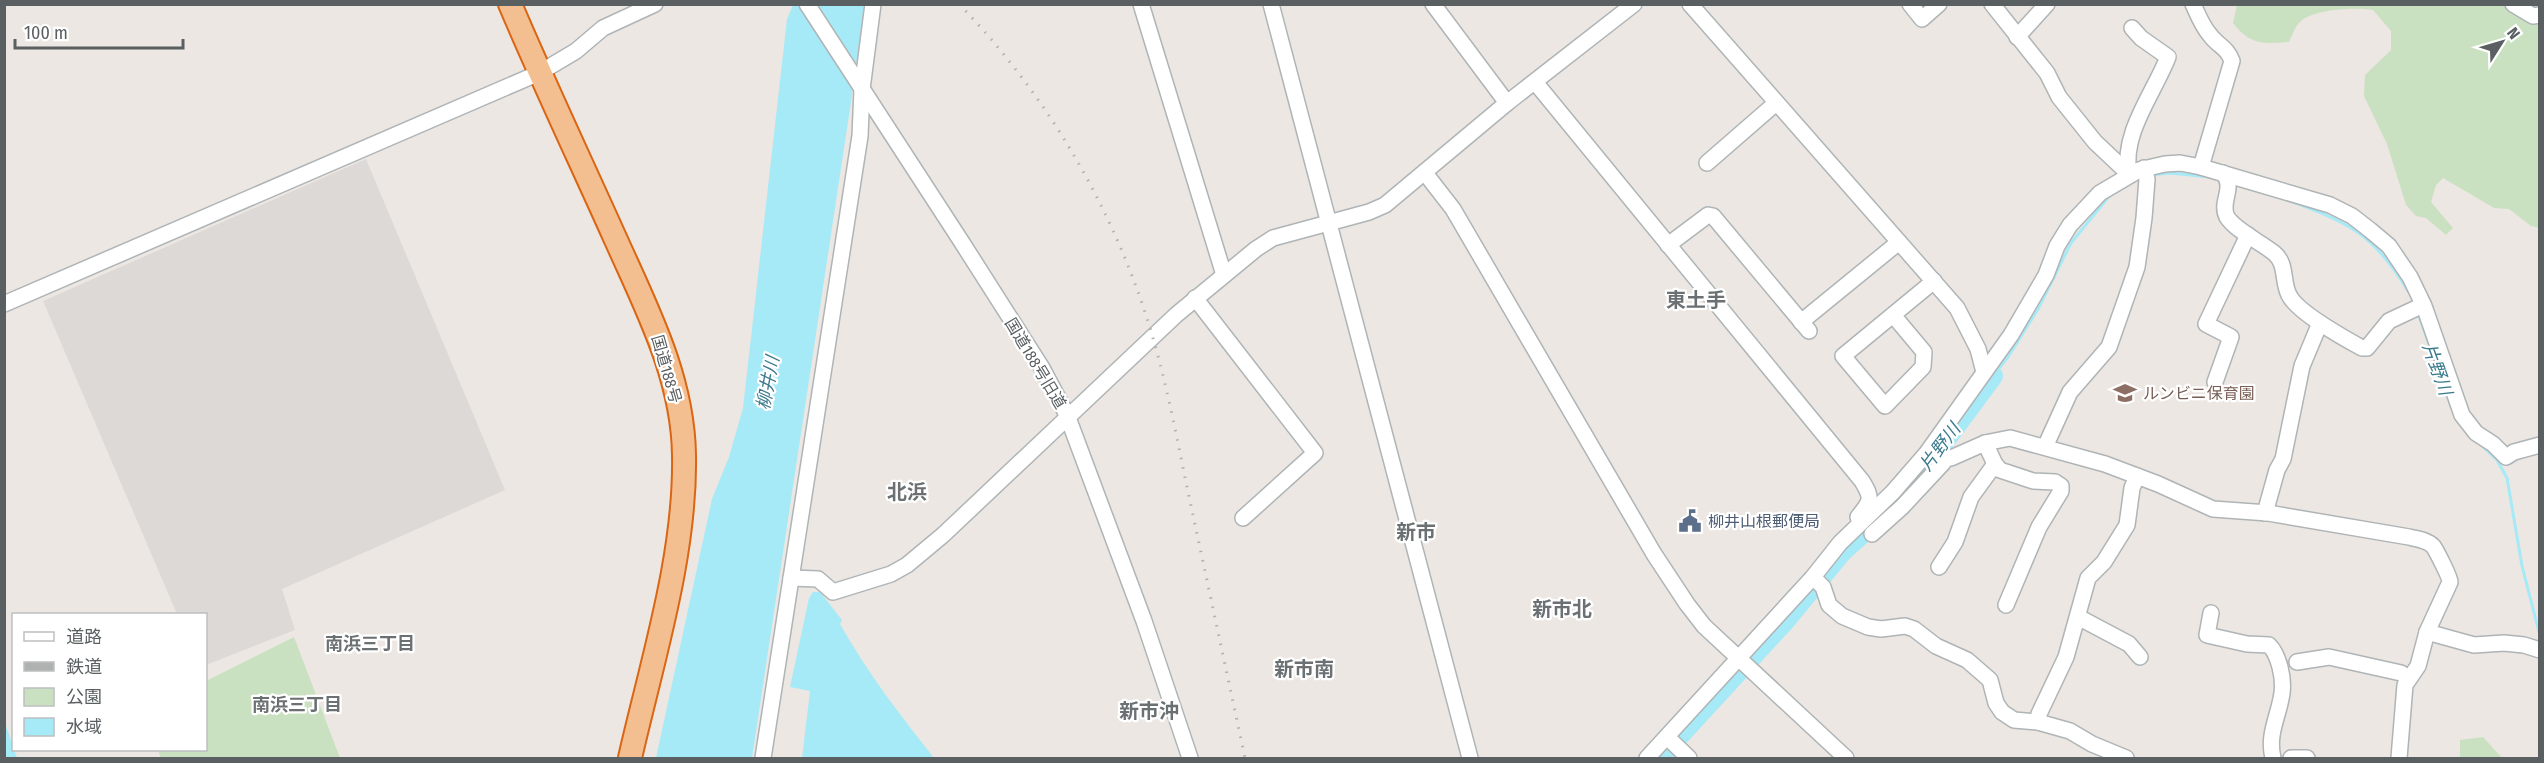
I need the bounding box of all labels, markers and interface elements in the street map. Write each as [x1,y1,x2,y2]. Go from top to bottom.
scale bar [15,12,183,50]
north arrow [2472,12,2532,72]
text: 100 m [24,22,68,44]
text: N [2503,24,2524,43]
district label: 東土手 [1666,288,1726,312]
street label: 国道188号旧道 [1001,315,1070,412]
street label: 国道188号 [648,333,685,406]
water label: 片野川 [2417,340,2457,400]
water label: 柳井川 [752,352,784,412]
school or university icon: ルンビニ保育園 [2112,380,2138,406]
place label: ルンビニ保育園 [2143,384,2255,403]
water label: 片野川 [1915,417,1966,475]
district label: 北浜 [887,480,927,504]
public building icon: 柳井山根郵便局 [1677,508,1703,534]
place label: 柳井山根郵便局 [1708,512,1820,531]
district label: 新市 [1396,520,1436,544]
district label: 新市北 [1532,597,1592,621]
legend [12,613,207,751]
text: 道路 [66,626,102,648]
district label: 南浜三丁目 [325,633,415,655]
text: 鉄道 [66,656,102,678]
district label: 新市南 [1274,657,1334,681]
text: 公園 [66,686,102,708]
district label: 南浜三丁目 [252,694,342,716]
district label: 新市沖 [1119,699,1179,723]
text: 水域 [66,716,102,738]

